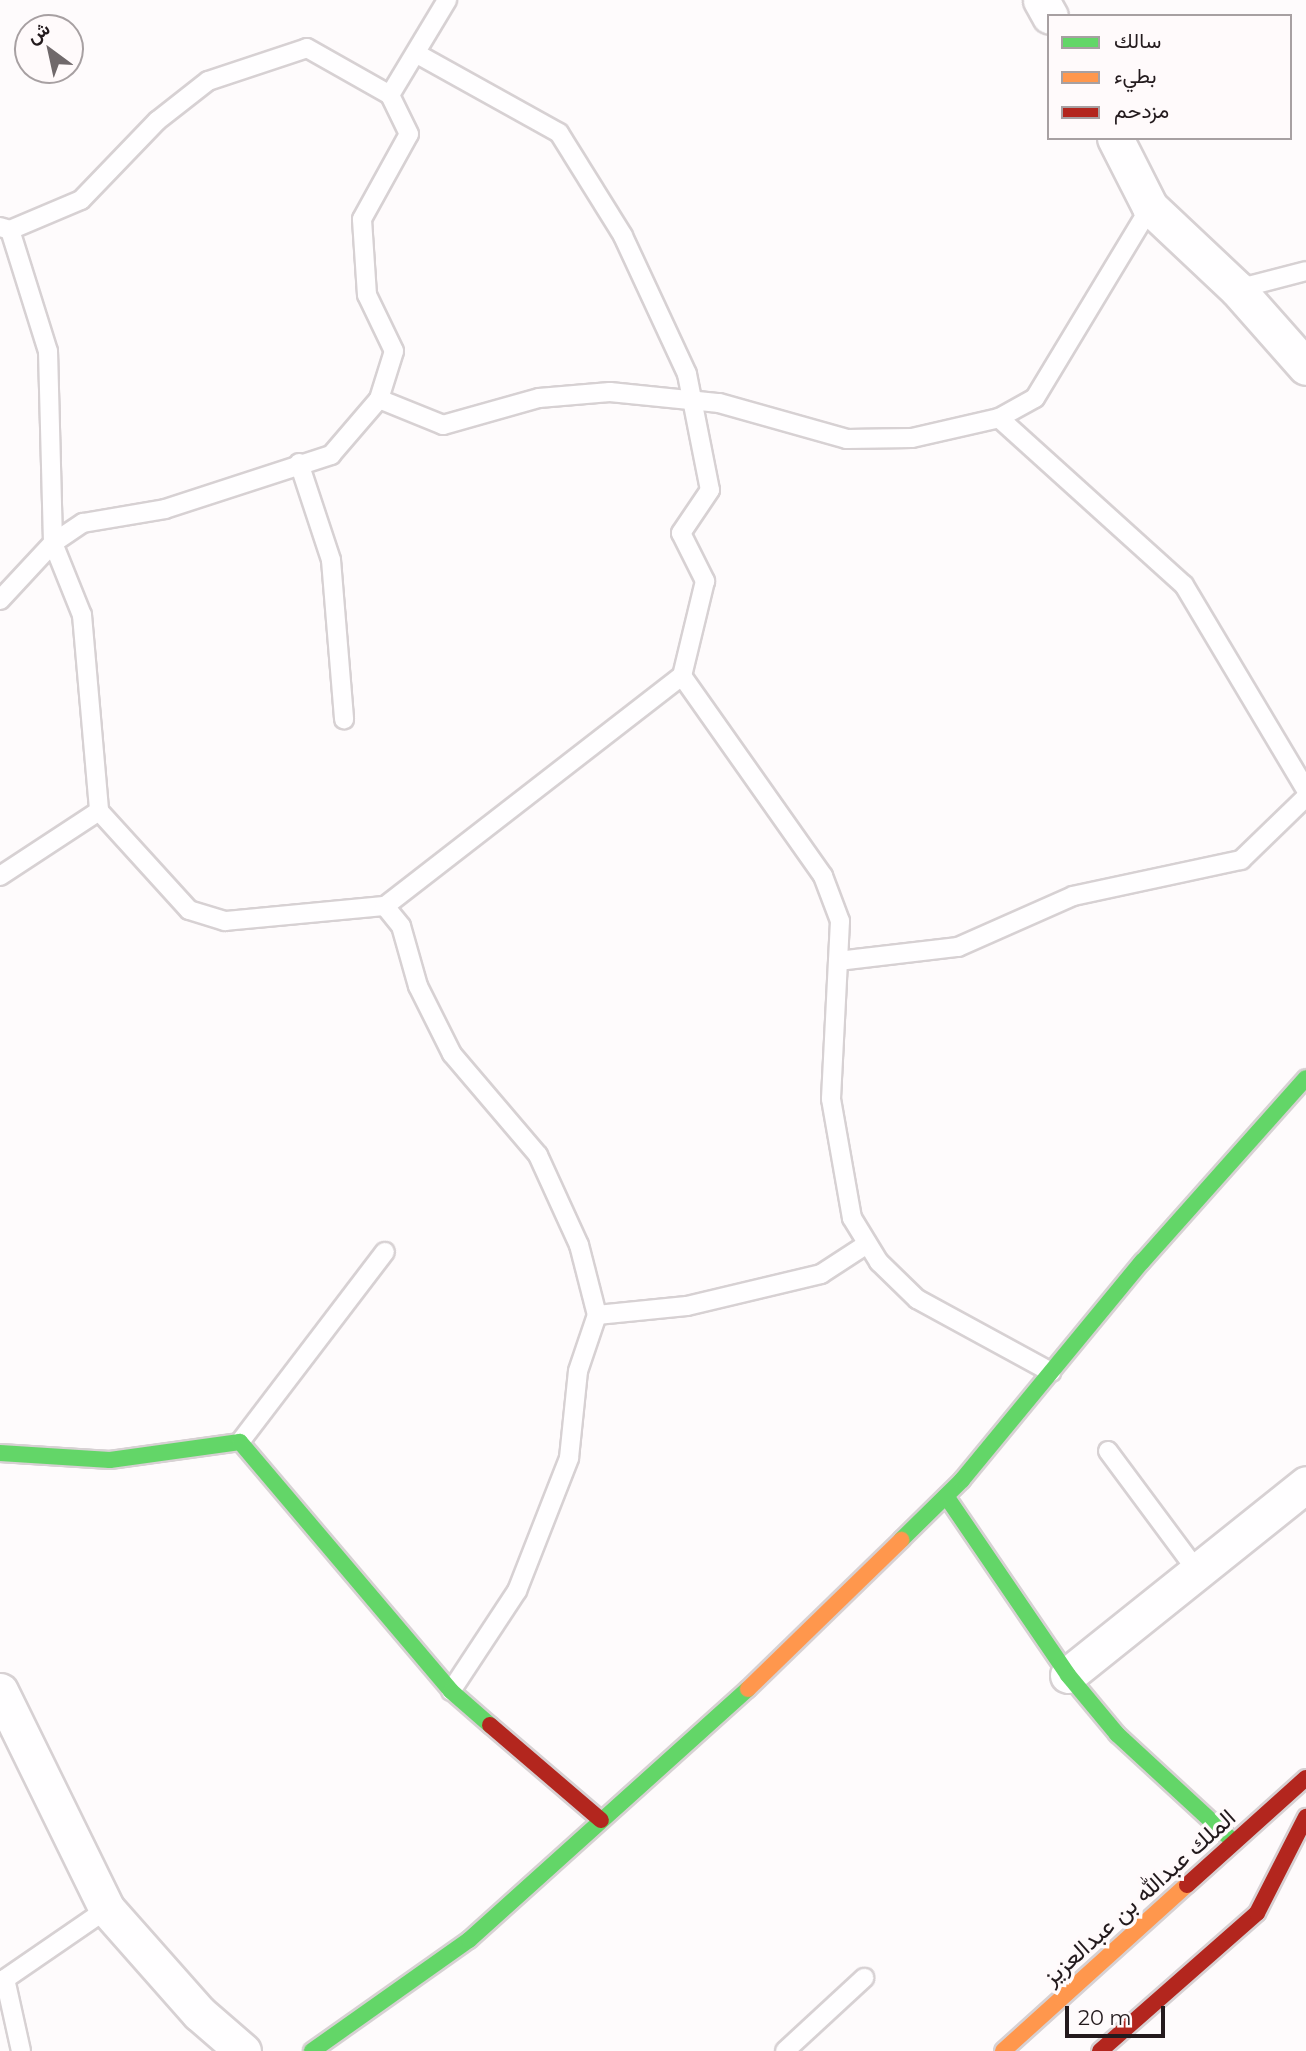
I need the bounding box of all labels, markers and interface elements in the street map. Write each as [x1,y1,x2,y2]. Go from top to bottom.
north arrow [14,14,84,84]
legend [1047,14,1292,140]
text: ش [23,17,54,49]
text: سالك [1114,28,1161,53]
text: بطيء [1114,63,1157,88]
text: مزدحم [1114,98,1169,123]
street label: الملك عبدالله بن عبدالعزيز [1037,1803,1241,1991]
scale bar [1068,1992,1168,2036]
text: 20 m [1078,2005,1132,2030]

